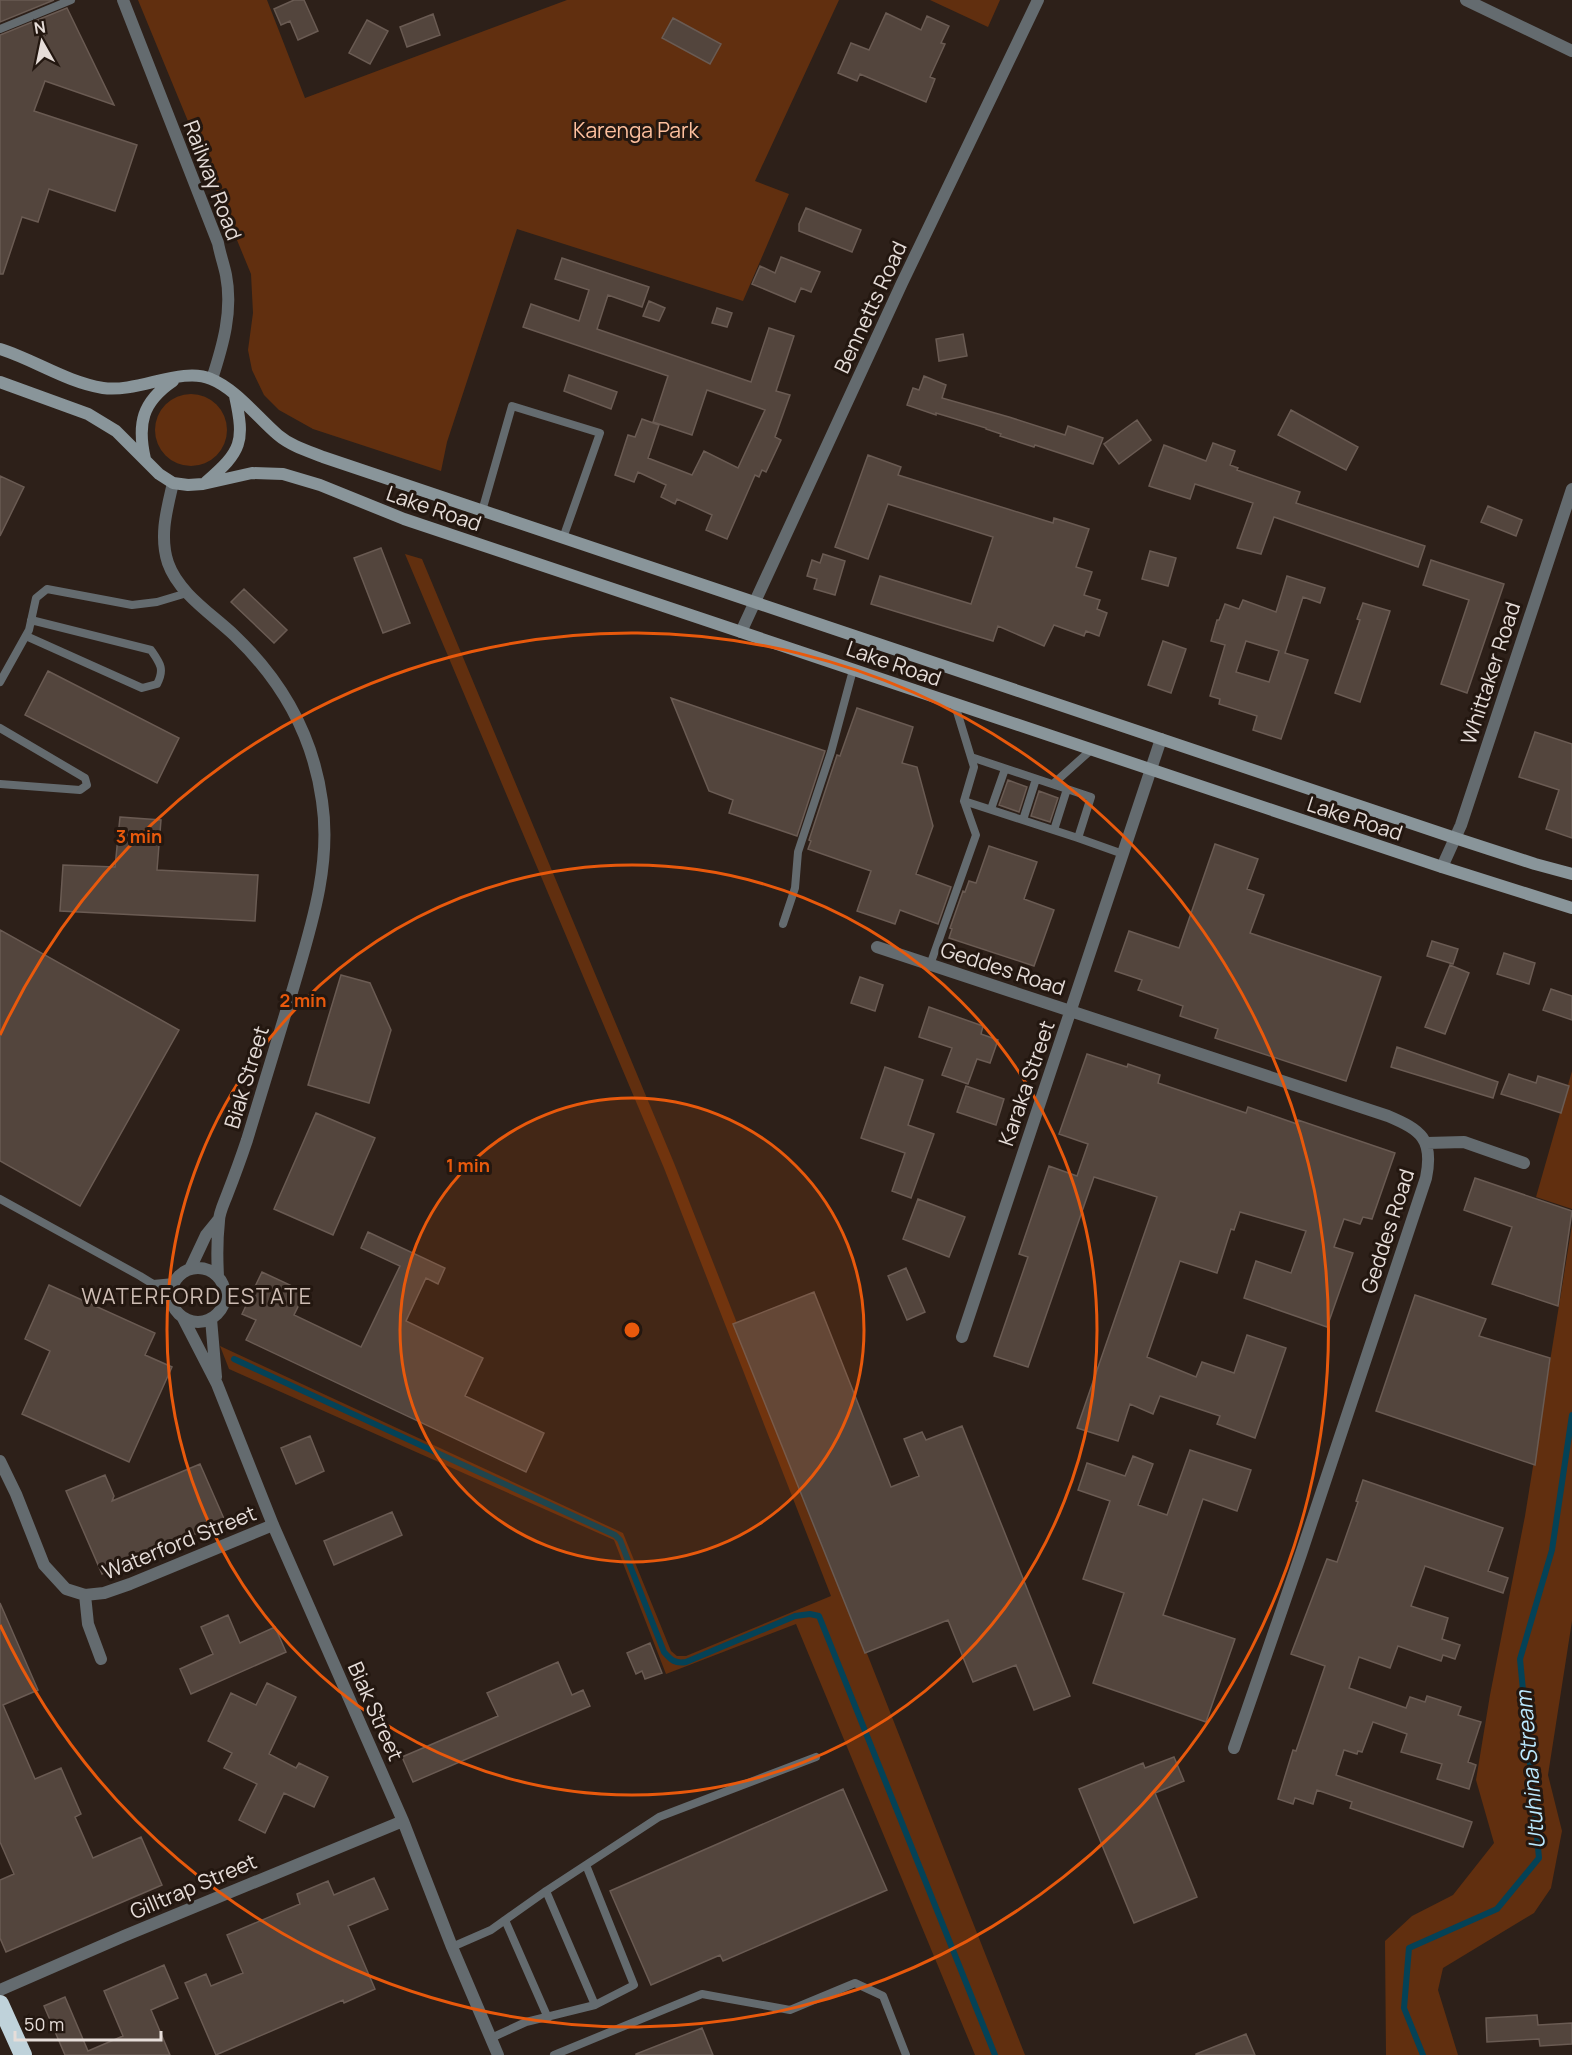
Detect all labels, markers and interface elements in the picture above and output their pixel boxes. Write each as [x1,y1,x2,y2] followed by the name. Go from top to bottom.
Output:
[12,12,72,72] north arrow
[32,15,47,39] text: N
[177,116,249,244] street label: Railway Road
[573,116,700,144] park label: Karenga Park
[827,236,913,378] street label: Bennetts Road
[383,479,485,537] street label: Lake Road
[1454,598,1526,748] street label: Whittaker Road
[843,634,945,692] street label: Lake Road
[1304,789,1406,847] street label: Lake Road
[116,824,162,848] text: 3 min
[937,935,1069,1001] street label: Geddes Road
[280,988,326,1012] text: 2 min
[991,1017,1061,1149] street label: Karaka Street
[217,1022,275,1132] street label: Biak Street
[446,1153,490,1177] text: 1 min
[1354,1165,1420,1297] street label: Geddes Road
[81,1281,313,1311] district label: WATERFORD ESTATE
[622,1320,642,1340] centre of rings
[98,1498,260,1586] street label: Waterford Street
[342,1657,410,1765] street label: Biak Street
[1508,1688,1552,1850] water label: Utuhina Stream
[125,1847,261,1925] street label: Gilltrap Street
[15,2004,160,2042] scale bar
[24,2012,64,2036] text: 50 m

